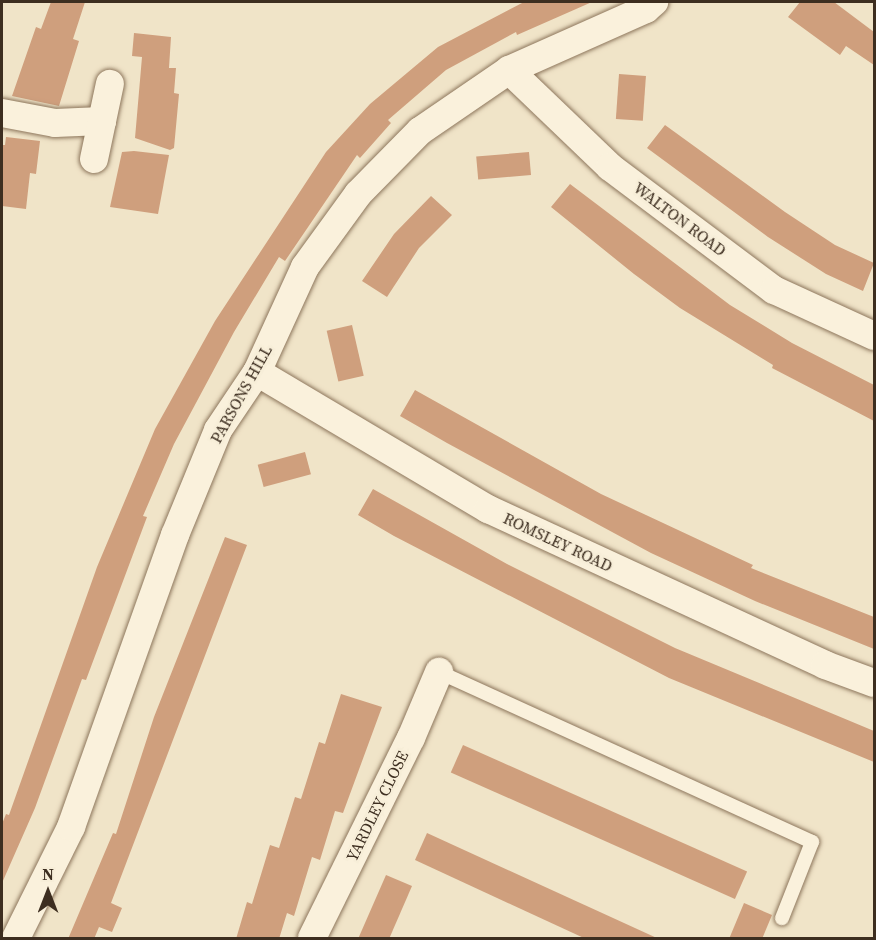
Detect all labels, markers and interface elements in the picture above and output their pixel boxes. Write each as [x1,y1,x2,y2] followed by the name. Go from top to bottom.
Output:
[630,178,730,260] street label: WALTON ROAD
[206,342,276,446] street label: PARSONS HILL
[500,508,616,576] street label: ROMSLEY ROAD
[342,747,412,865] street label: YARDLEY CLOSE
[18,862,78,922] north arrow
[42,863,54,885] text: N

